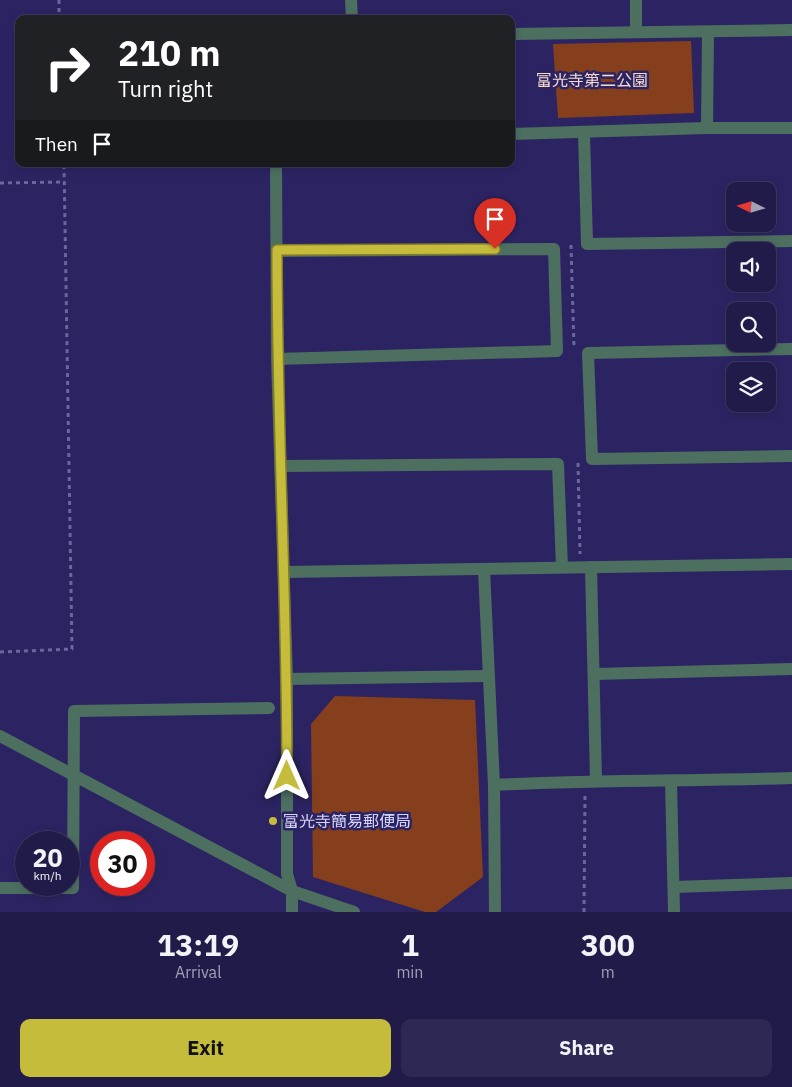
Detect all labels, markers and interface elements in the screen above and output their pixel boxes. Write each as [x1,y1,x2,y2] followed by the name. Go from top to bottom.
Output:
[118,30,221,76] text: 210 m
[35,35,100,100] icon: right
[536,70,648,90] park label: 富光寺第二公園
[118,74,213,103] text: Turn right
[88,130,116,158] icon: arrive
[35,132,78,156] text: Then
[726,182,776,232] north arrow
[726,182,776,412] map controls
[474,198,516,249] pin
[481,205,509,233] icon: arrive
[726,242,776,292] button: sound
[726,302,776,352] button: search
[726,362,776,412] button: layers
[260,749,312,801] position arrow
[283,811,411,831] place label: 富光寺簡易郵便局
[267,815,279,827] marker: 富光寺簡易郵便局
[90,831,155,896] speed limit sign: 30
[32,841,63,874] text: 20
[33,868,62,883] text: km/h
[157,925,239,964] text: 13:19
[401,925,419,964] text: 1
[581,925,635,964] text: 300
[175,962,222,982] text: Arrival
[396,962,423,982] text: min
[601,962,615,982] text: m
[20,1019,391,1077] button: Exit
[401,1019,772,1077] button: Share

